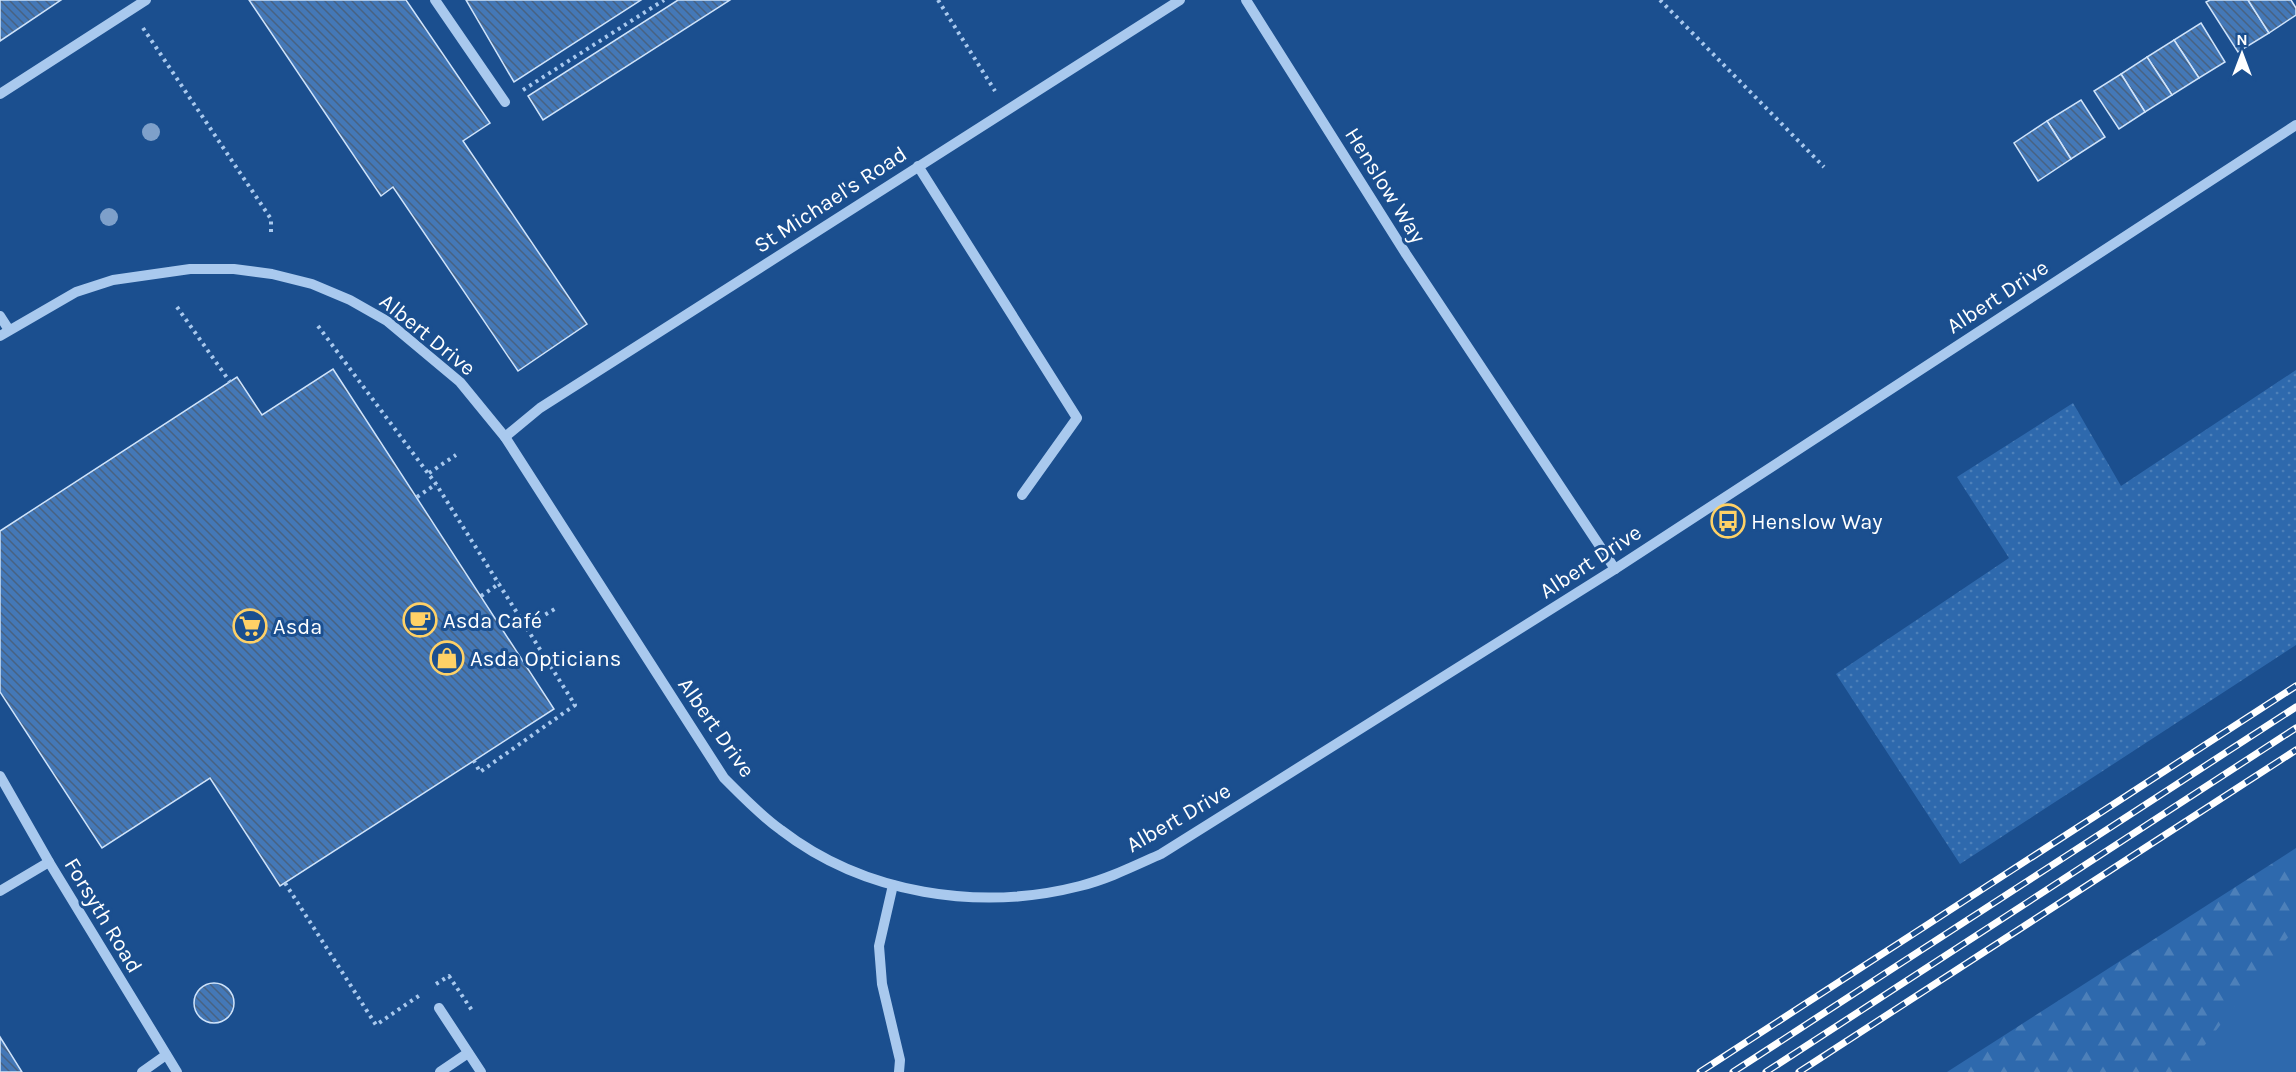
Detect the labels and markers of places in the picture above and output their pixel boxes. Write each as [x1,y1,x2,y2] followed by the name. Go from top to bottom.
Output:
[1710,503,1746,539] bus stop icon: Henslow Way
[1751,509,1883,535] place label: Henslow Way
[402,602,438,638] cafe icon: Asda Café
[232,608,268,644] supermarket icon: Asda
[443,608,542,634] place label: Asda Café
[273,614,322,640] place label: Asda
[429,640,465,676] shop icon: Asda Opticians
[470,646,621,672] place label: Asda Opticians

